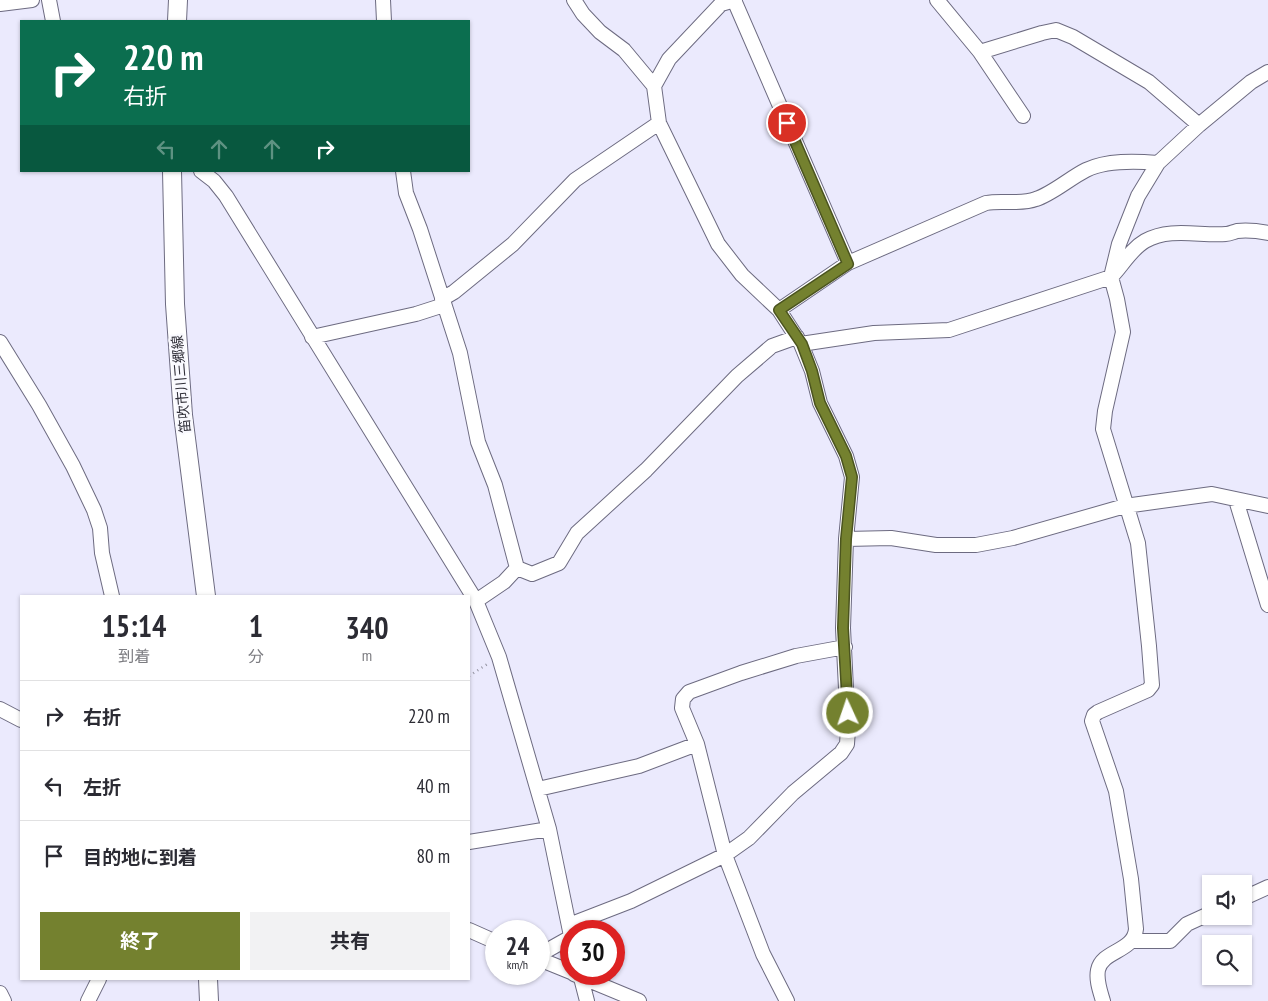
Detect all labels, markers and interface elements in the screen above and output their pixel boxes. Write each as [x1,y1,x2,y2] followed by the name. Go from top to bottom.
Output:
[123,34,204,80] text: 220 m
[40,40,105,105] icon: right
[123,82,167,110] text: 右折
[766,102,808,144] pin
[773,109,801,137] icon: arrive
[152,135,180,163] icon: left
[205,135,233,163] icon: ahead
[258,135,286,163] icon: ahead
[311,135,339,163] icon: right
[168,334,194,434] street label: 笛吹市川三郷線
[102,606,166,645] text: 15:14
[249,606,263,645] text: 1
[345,608,388,647] text: 340
[362,645,372,665] text: m
[118,646,150,666] text: 到着
[248,646,264,666] text: 分
[821,686,873,738] position arrow
[40,702,68,730] icon: right
[408,704,450,728] text: 220 m
[83,705,121,729] text: 右折
[40,772,68,800] icon: left
[417,774,450,798] text: 40 m
[83,775,121,799] text: 左折
[40,842,68,870] icon: arrive
[417,844,450,868] text: 80 m
[83,845,197,869] text: 目的地に到着
[1202,875,1252,985] map controls
[1202,875,1252,925] button: sound
[40,912,240,970] button: 終了
[250,912,450,970] button: 共有
[560,920,625,985] speed limit sign: 30
[506,930,529,962] text: 24
[1202,935,1252,985] button: search
[507,957,528,972] text: km/h

